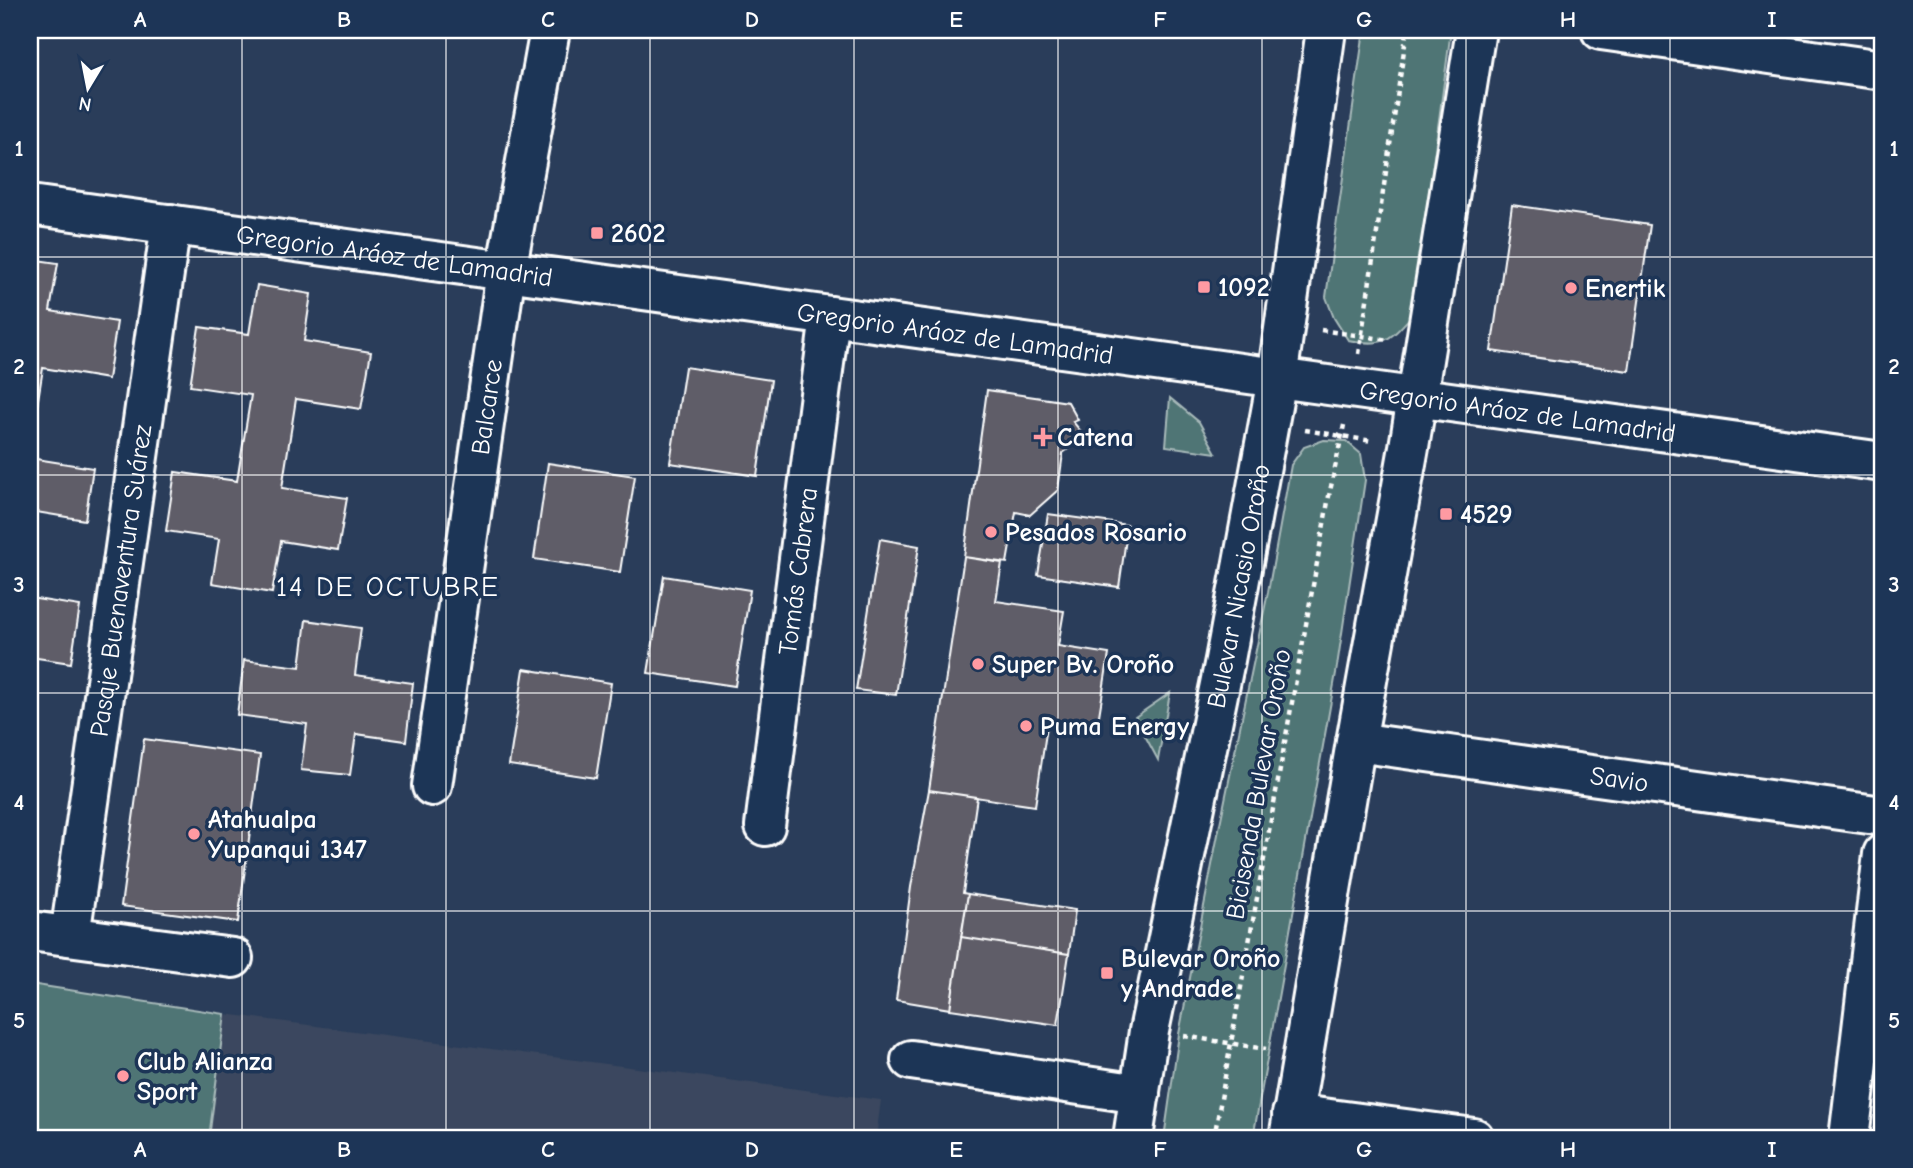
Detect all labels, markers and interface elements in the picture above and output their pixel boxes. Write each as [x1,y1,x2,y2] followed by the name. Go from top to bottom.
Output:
[134,6,147,33] text: A
[337,6,351,33] text: B
[541,6,555,33] text: C
[745,6,759,33] text: D
[949,6,963,33] text: E
[1153,6,1167,33] text: F
[1356,6,1372,33] text: G
[1560,6,1576,33] text: H
[1767,6,1777,33] text: I
[52,52,122,122] north arrow
[77,92,93,116] text: N
[14,135,24,162] text: 1
[1889,135,1899,162] text: 1
[611,219,665,249] place label: 2602
[234,220,554,293] street label: Gregorio Aráoz de Lamadrid
[589,225,605,241] marker: 2602
[1218,273,1270,303] place label: 1092
[1585,274,1666,304] place label: Enertik
[1196,279,1212,295] marker: 1092
[1563,280,1579,296] marker: Enertik
[795,298,1115,371] street label: Gregorio Aráoz de Lamadrid
[13,353,25,380] text: 2
[1888,353,1900,380] text: 2
[466,357,509,457] street label: Balcarce
[1358,376,1678,449] street label: Gregorio Aráoz de Lamadrid
[84,423,158,739] street label: Pasaje Buenaventura Suárez
[1057,423,1134,453] place label: Catena
[1035,429,1051,445] marker: Catena
[1202,462,1277,711] street label: Bulevar Nicasio Oroño
[773,486,824,657] street label: Tomás Cabrera
[1460,500,1513,530] place label: 4529
[1438,506,1454,522] marker: 4529
[1005,518,1187,548] place label: Pesados Rosario
[983,524,999,540] marker: Pesados Rosario
[13,571,25,598] text: 3
[276,571,500,603] district label: 14 DE OCTUBRE
[1888,571,1900,598] text: 3
[1220,647,1298,922] street label: Bicisenda Bulevar Oroño
[992,650,1174,680] place label: Super Bv. Oroño
[970,656,986,672] marker: Super Bv. Oroño
[1040,712,1189,742] place label: Puma Energy
[1018,718,1034,734] marker: Puma Energy
[1588,761,1650,799] street label: Savio
[14,789,25,816] text: 4
[1889,789,1900,816] text: 4
[208,805,367,865] place label: Atahualpa Yupanqui 1347
[186,826,202,842] marker: Atahualpa Yupanqui 1347
[1121,944,1281,1004] place label: Bulevar Oroño y Andrade
[1099,965,1115,981] marker: Bulevar Oroño y Andrade
[13,1007,25,1034] text: 5
[1888,1007,1900,1034] text: 5
[137,1047,273,1107] place label: Club Alianza Sport
[115,1068,131,1084] marker: Club Alianza Sport
[134,1136,147,1163] text: A
[337,1136,351,1163] text: B
[541,1136,555,1163] text: C
[745,1136,759,1163] text: D
[949,1136,963,1163] text: E
[1153,1136,1167,1163] text: F
[1356,1136,1372,1163] text: G
[1560,1136,1576,1163] text: H
[1767,1136,1777,1163] text: I

